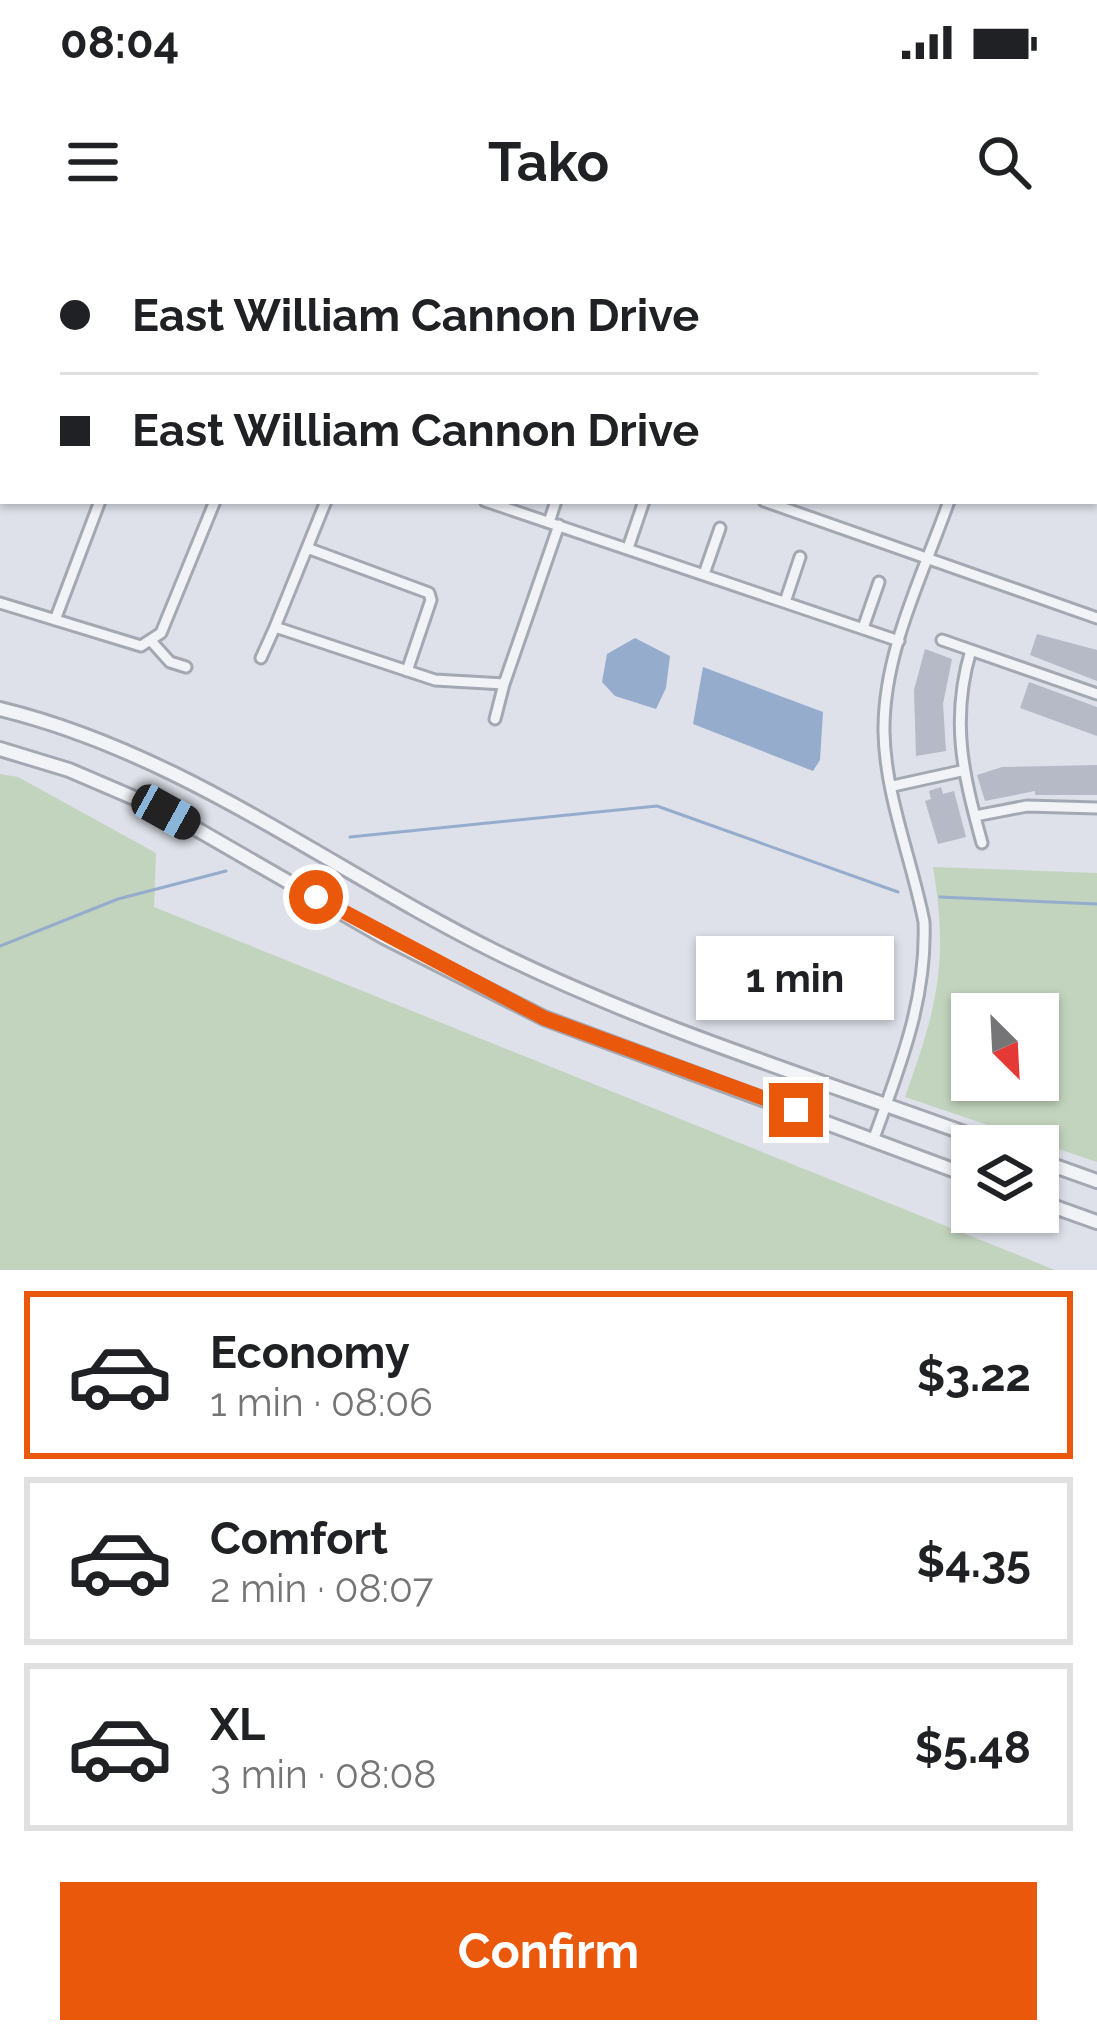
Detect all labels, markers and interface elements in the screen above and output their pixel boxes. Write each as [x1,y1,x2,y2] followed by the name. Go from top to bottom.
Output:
[60,16,179,69] text: 08:04
[60,129,126,195] icon: menu
[971,129,1037,195] icon: search
[488,130,609,194] text: Tako
[132,289,699,342] text: East William Cannon Drive
[132,404,699,457] text: East William Cannon Drive
[126,779,206,845] car
[289,870,343,924] route start
[697,936,895,1020] callout: 1 min
[746,955,844,1001] text: 1 min
[951,993,1059,1101] north arrow
[951,993,1059,1233] map controls
[769,1083,823,1137] route end
[951,1125,1059,1233] button: layers
[66,1321,174,1429] icon: car
[210,1326,410,1379] text: Economy
[917,1349,1031,1402] text: $3.22
[210,1379,433,1425] text: 1 min · 08:06
[66,1507,174,1615] icon: car
[210,1512,388,1565] text: Comfort
[917,1535,1031,1588] text: $4.35
[210,1565,433,1611] text: 2 min · 08:07
[66,1693,174,1801] icon: car
[210,1698,265,1751] text: XL
[915,1721,1031,1774] text: $5.48
[210,1751,436,1797] text: 3 min · 08:08
[60,1882,1037,2020] button: Confirm

